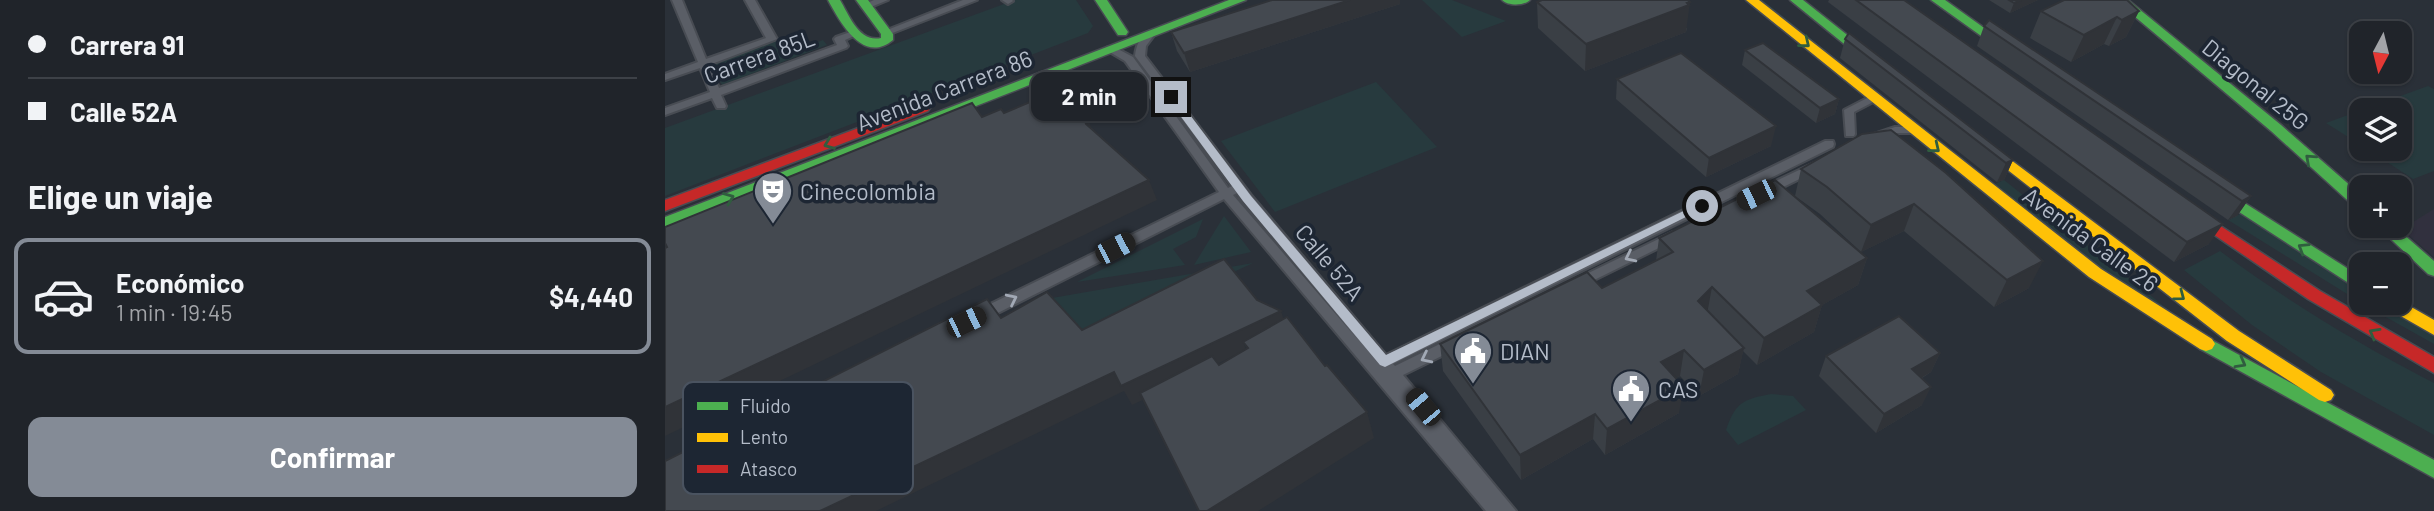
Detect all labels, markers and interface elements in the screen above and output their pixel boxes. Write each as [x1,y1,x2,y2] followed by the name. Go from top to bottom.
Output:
[2349,21,2411,84] north arrow
[2349,21,2412,315] map controls
[700,23,818,89] street label: Carrera 85L
[70,29,184,60] text: Carrera 91
[2197,33,2315,135] street label: Diagonal 25G
[1796,35,1809,47] one-way arrow
[852,44,1036,136] street label: Avenida Carrera 86
[1031,72,1147,122] callout: 2 min
[1155,81,1187,113] route end
[1061,82,1117,110] text: 2 min
[70,96,178,127] text: Calle 52A
[2349,98,2412,161] button: layers
[824,135,836,149] one-way arrow
[1928,140,1940,153] one-way arrow
[2305,154,2318,167] one-way arrow
[752,170,794,225] theatre icon: Cinecolombia
[2349,175,2412,238] button: +
[1733,176,1780,214] car
[28,177,213,215] text: Elige un viaje
[800,177,936,205] place label: Cinecolombia
[2018,181,2164,297] street label: Avenida Calle 26
[1686,190,1718,222] route start
[722,193,734,207] one-way arrow
[1290,218,1370,306] street label: Calle 52A
[1092,229,1139,267] car
[2298,244,2311,257] one-way arrow
[1625,249,1637,263] one-way arrow
[2349,252,2412,315] button: −
[32,265,95,328] icon: car
[116,267,245,298] text: Económico
[549,281,633,312] text: $4,440
[2172,287,2185,300] one-way arrow
[1005,294,1017,308] one-way arrow
[116,298,232,326] text: 1 min · 19:45
[943,303,990,341] car
[2369,328,2382,341] one-way arrow
[1452,330,1494,385] public building icon: DIAN
[1500,337,1550,365] place label: DIAN
[1421,349,1433,363] one-way arrow
[2234,355,2246,368] one-way arrow
[1610,368,1652,423] public building icon: CAS
[1658,375,1699,403] place label: CAS
[683,382,913,494] legend
[1402,384,1445,430] car
[740,394,791,417] text: Fluido
[28,417,637,497] button: Confirmar
[740,425,788,448] text: Lento
[740,457,797,480] text: Atasco

